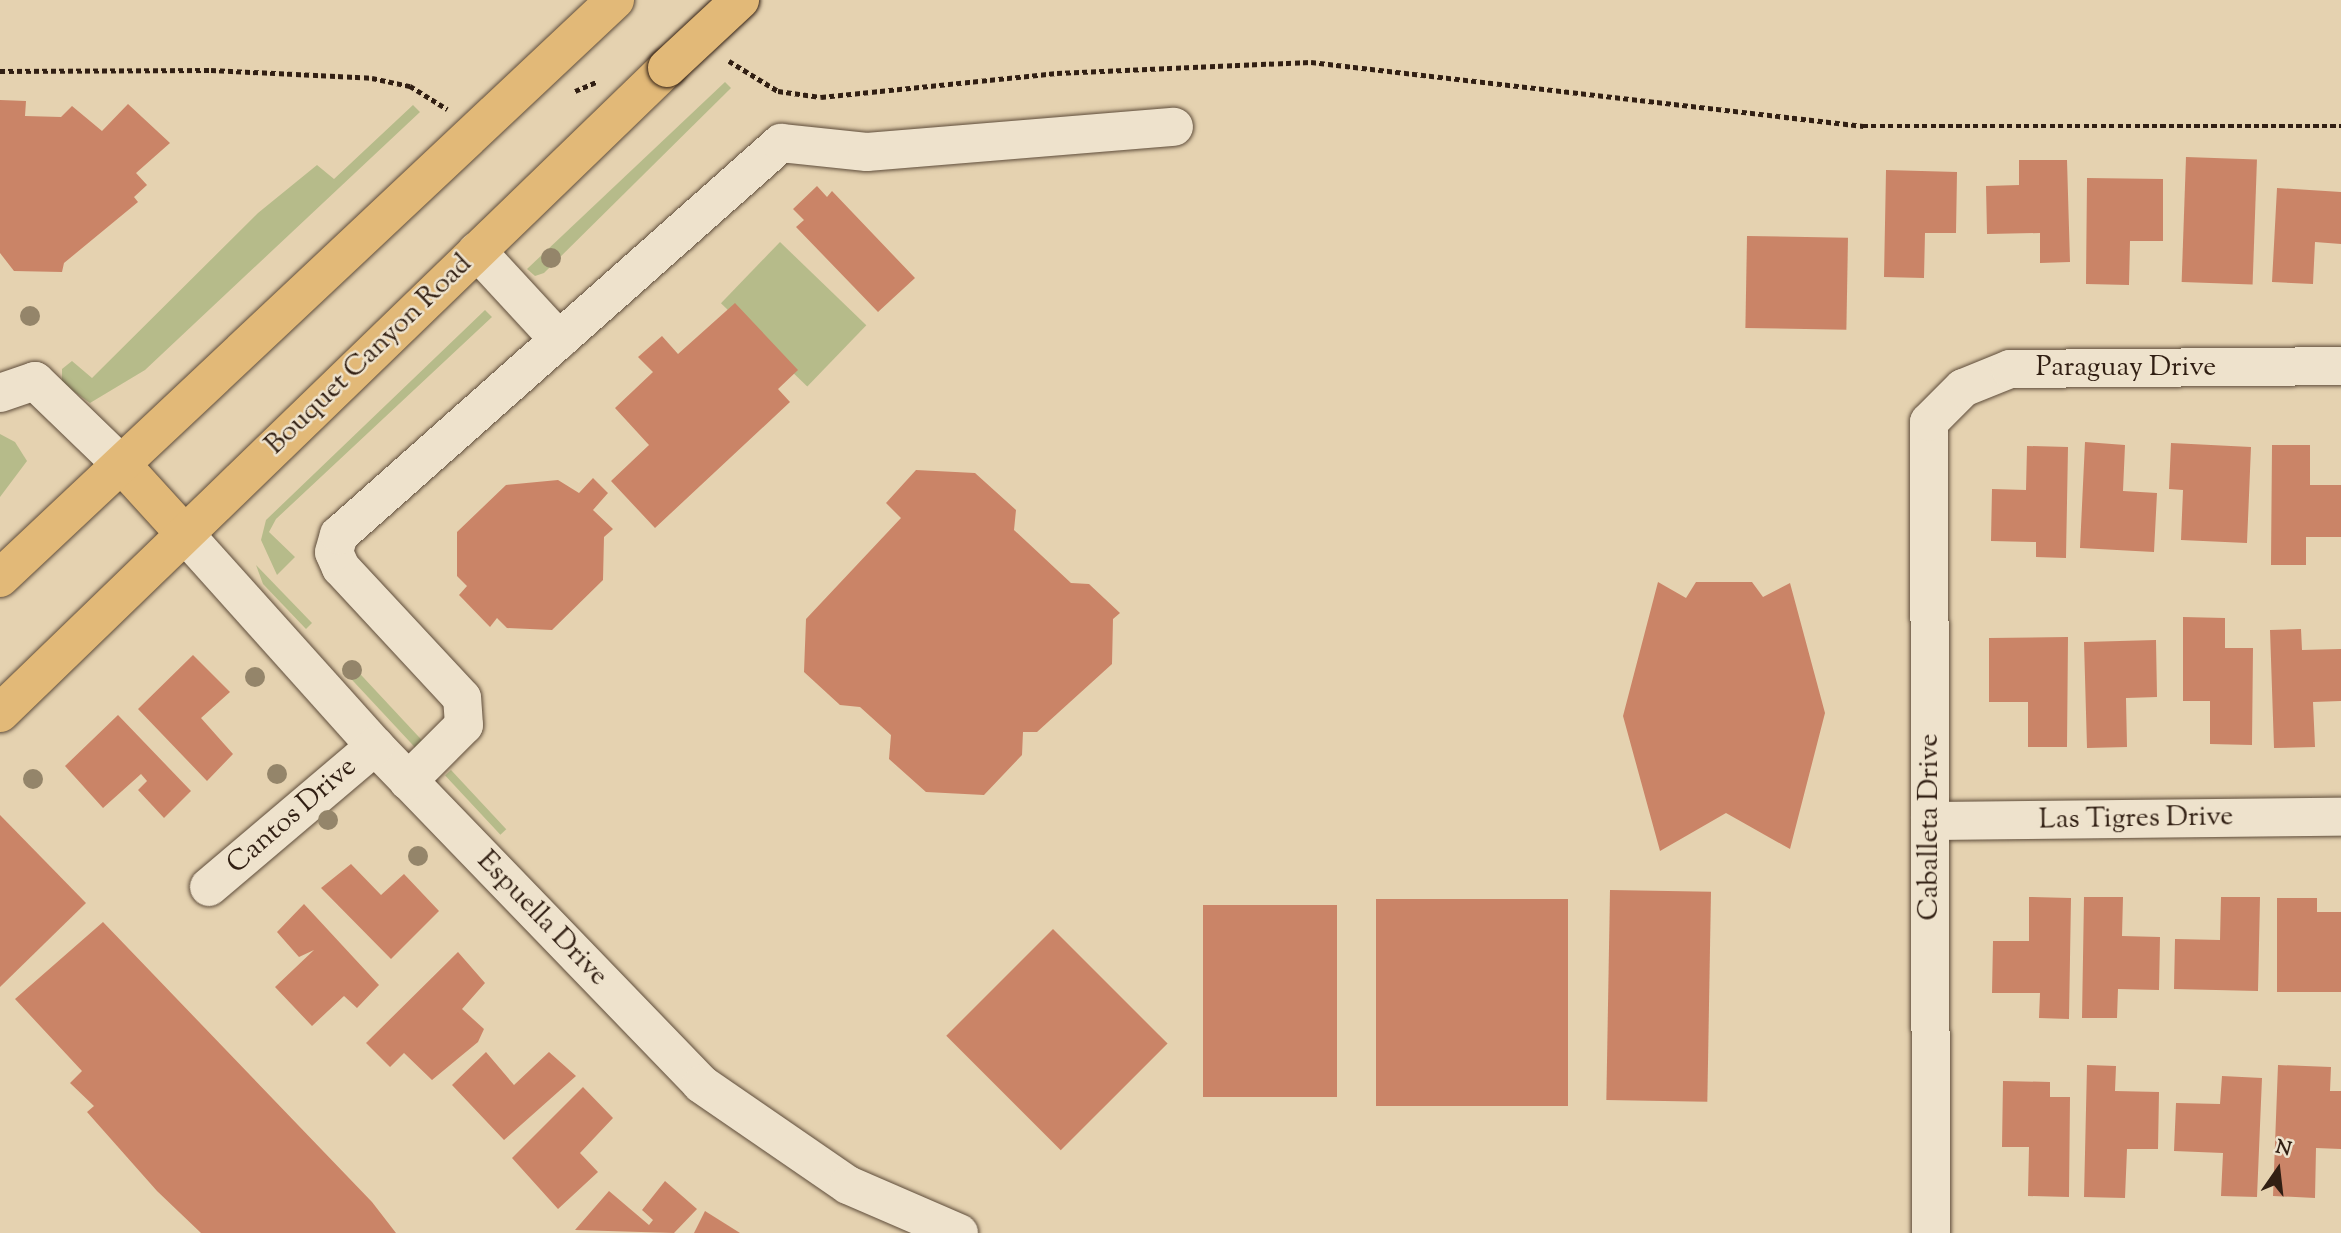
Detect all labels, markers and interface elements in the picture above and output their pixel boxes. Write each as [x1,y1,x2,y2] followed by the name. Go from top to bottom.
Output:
[259,248,479,462] street label: Bouquet Canyon Road
[2036,351,2216,385] street label: Paraguay Drive
[1913,733,1947,921] street label: Caballeta Drive
[220,751,364,881] street label: Cantos Drive
[2039,801,2233,837] street label: Las Tigres Drive
[469,845,615,993] street label: Espuella Drive
[2273,1134,2294,1164] text: N
[2243,1135,2313,1205] north arrow

